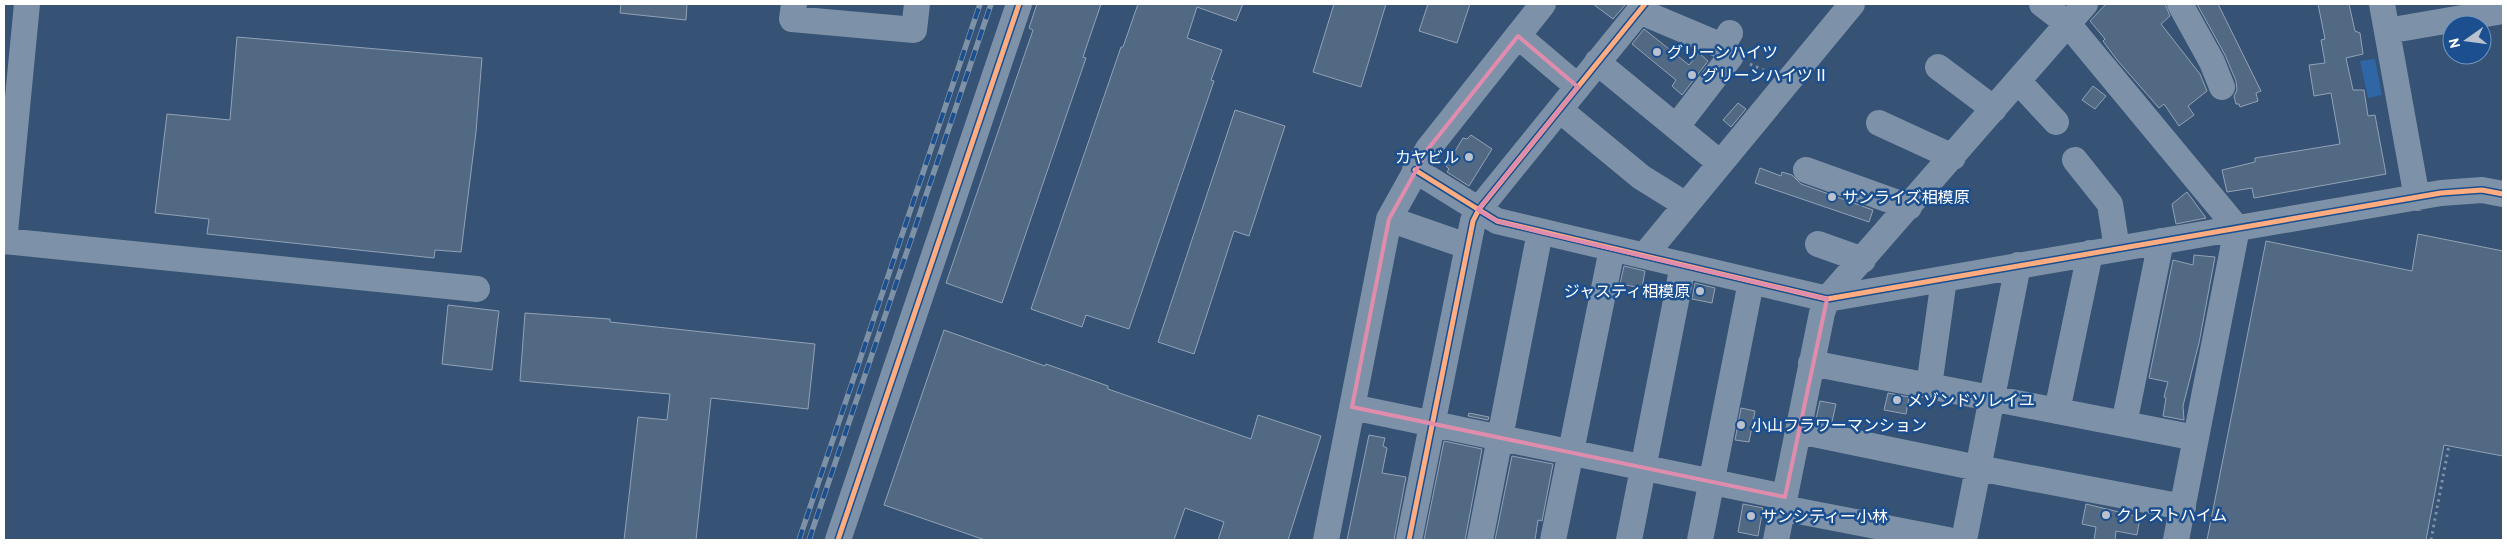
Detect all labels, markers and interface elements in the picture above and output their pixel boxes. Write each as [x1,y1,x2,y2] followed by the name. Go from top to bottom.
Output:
[2442,15,2492,65] north arrow
[2445,37,2464,50] text: N
[1667,42,1778,62] place label: グリーンハイツ
[1651,46,1663,58] marker: グリーンハイツ
[1702,65,1829,85] place label: グリーンハイツⅡ
[1686,69,1698,81] marker: グリーンハイツⅡ
[1395,147,1459,167] place label: カヤビル
[1463,151,1475,163] marker: カヤビル
[1842,187,1970,207] place label: サンライズ相模原
[1826,191,1838,203] marker: サンライズ相模原
[1564,281,1690,301] place label: ジャスティ相模原
[1694,285,1706,297] marker: ジャスティ相模原
[1907,390,2035,410] place label: メゾンドソレイユ
[1891,394,1903,406] marker: メゾンドソレイユ
[1751,415,1927,435] place label: 小山フラワーマンション
[1735,419,1747,431] marker: 小山フラワーマンション
[2116,505,2227,525] place label: クレストハイム
[1761,506,1888,526] place label: サンシティー小林
[2100,509,2112,521] marker: クレストハイム
[1745,510,1757,522] marker: サンシティー小林

